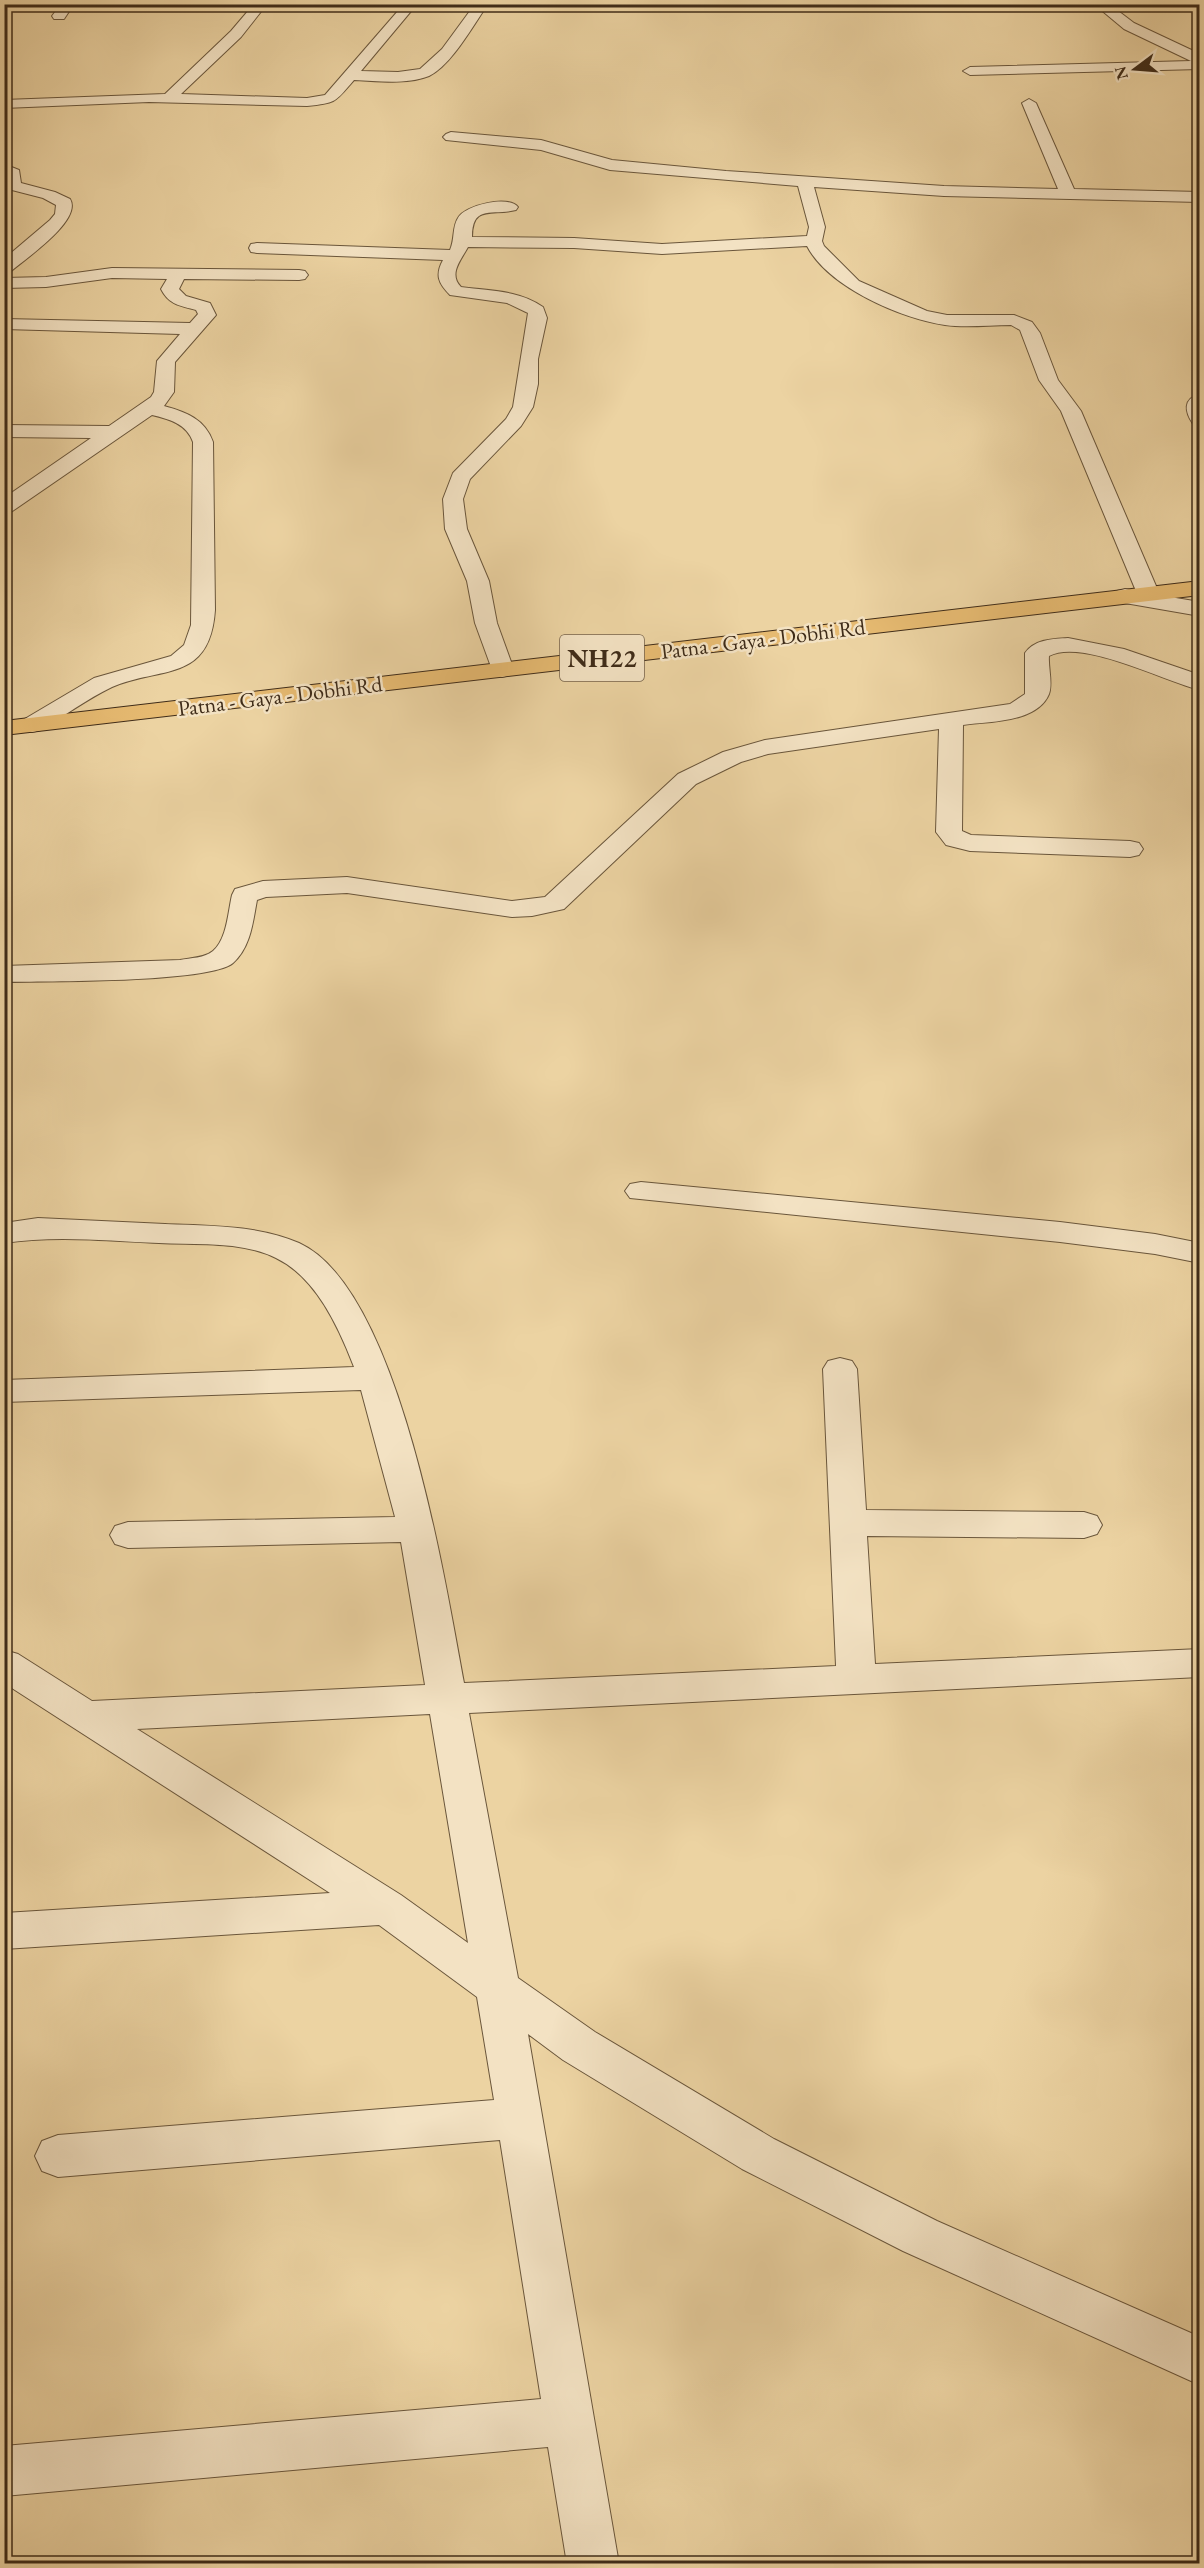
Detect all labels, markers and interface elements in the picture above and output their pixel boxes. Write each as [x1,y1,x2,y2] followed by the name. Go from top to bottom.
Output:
[1105,39,1165,99] north arrow
[1109,64,1133,82] text: N
[659,612,868,666] street label: Patna - Gaya - Dobhi Rd
[560,635,644,681] road number: NH22
[176,669,385,723] street label: Patna - Gaya - Dobhi Rd

